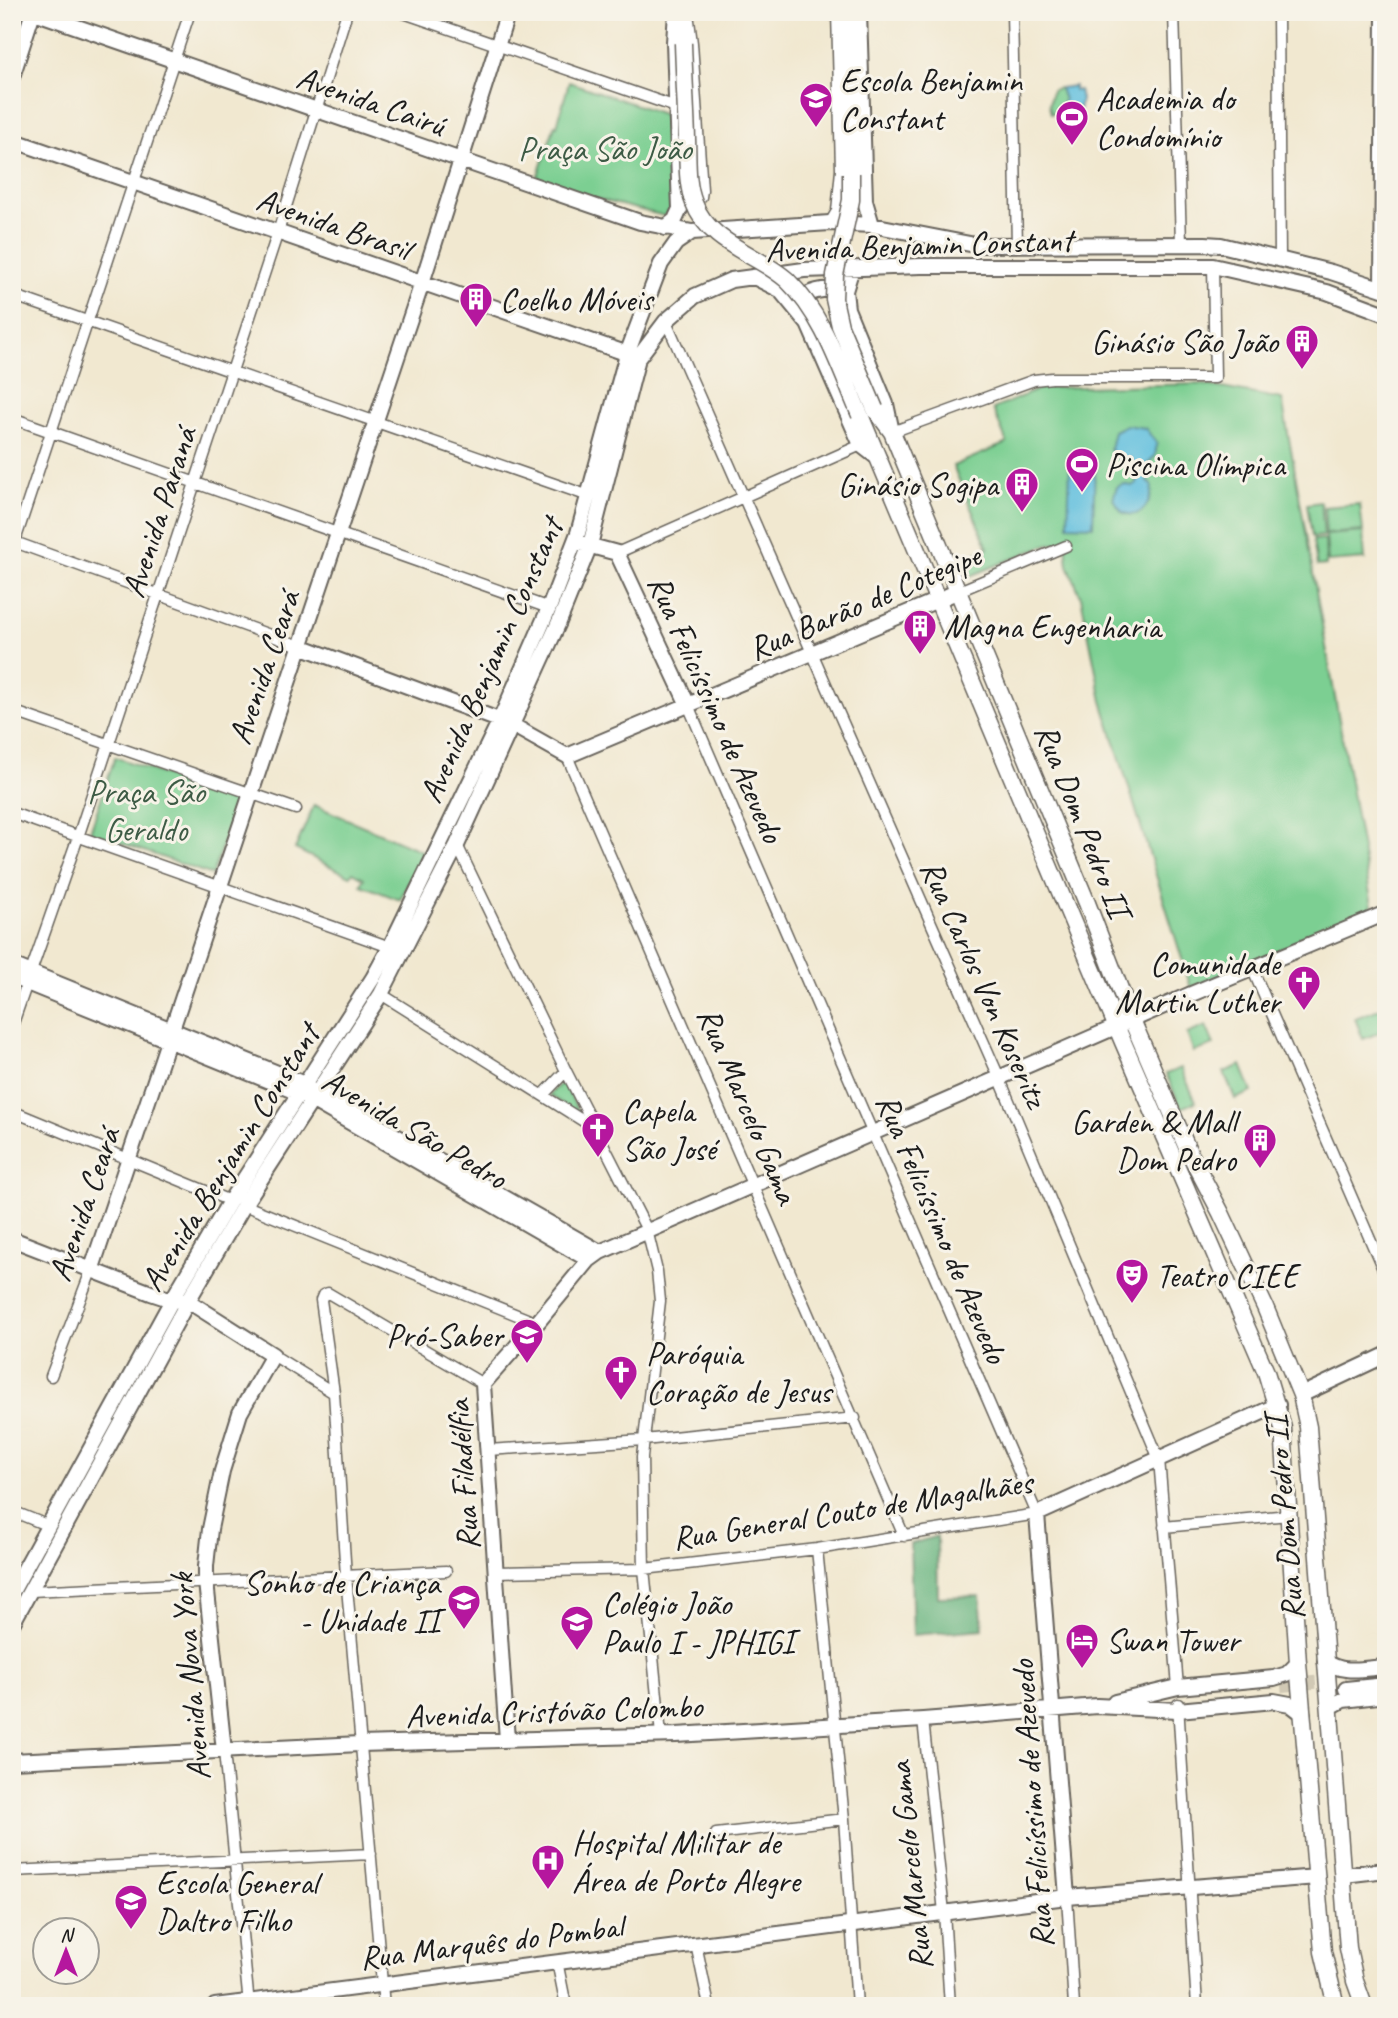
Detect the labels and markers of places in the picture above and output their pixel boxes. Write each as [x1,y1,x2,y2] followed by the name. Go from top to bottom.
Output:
[840,60,1023,140] place label: Escola Benjamin Constant
[1096,78,1237,158] place label: Academia do Condomínio
[797,80,835,129] school or university icon: Escola Benjamin Constant
[1053,98,1091,147] sports icon: Academia do Condomínio
[500,279,655,321] place label: Coelho Móveis
[457,280,495,329] building icon: Coelho Móveis
[1091,321,1280,363] place label: Ginásio São João
[1283,322,1321,371] building icon: Ginásio São João
[1106,444,1286,486] place label: Piscina Olímpica
[1063,445,1101,494] sports icon: Piscina Olímpica
[838,464,1000,506] place label: Ginásio Sogipa
[1003,465,1041,514] building icon: Ginásio Sogipa
[944,606,1163,648] place label: Magna Engenharia
[901,607,939,656] building icon: Magna Engenharia
[1115,943,1283,1023] place label: Comunidade Martin Luther
[1285,963,1323,1012] church icon: Comunidade Martin Luther
[622,1090,721,1170] place label: Capela São José
[1071,1101,1241,1181] place label: Garden & Mall Dom Pedro
[579,1110,617,1159] church icon: Capela São José
[1241,1121,1279,1170] building icon: Garden & Mall Dom Pedro
[1156,1255,1302,1297] place label: Teatro CIEE
[1113,1256,1151,1305] theatre icon: Teatro CIEE
[386,1315,505,1357] place label: Pró-Saber
[508,1316,546,1365] school or university icon: Pró-Saber
[646,1333,834,1413] place label: Paróquia Coração de Jesus
[602,1353,640,1402] church icon: Paróquia Coração de Jesus
[243,1562,447,1642] place label: Sonho de Criança - Unidade II
[445,1582,483,1631] school or university icon: Sonho de Criança - Unidade II
[602,1583,801,1663] place label: Colégio João Paulo I - JPHIGI
[558,1603,596,1652] school or university icon: Colégio João Paulo I - JPHIGI
[1106,1620,1242,1662] place label: Swan Tower
[1063,1621,1101,1670] hotel icon: Swan Tower
[572,1822,802,1902] place label: Hospital Militar de Área de Porto Alegre
[529,1842,567,1891] hospital icon: Hospital Militar de Área de Porto Alegre
[156,1862,323,1942] place label: Escola General Daltro Filho
[112,1882,150,1931] school or university icon: Escola General Daltro Filho

